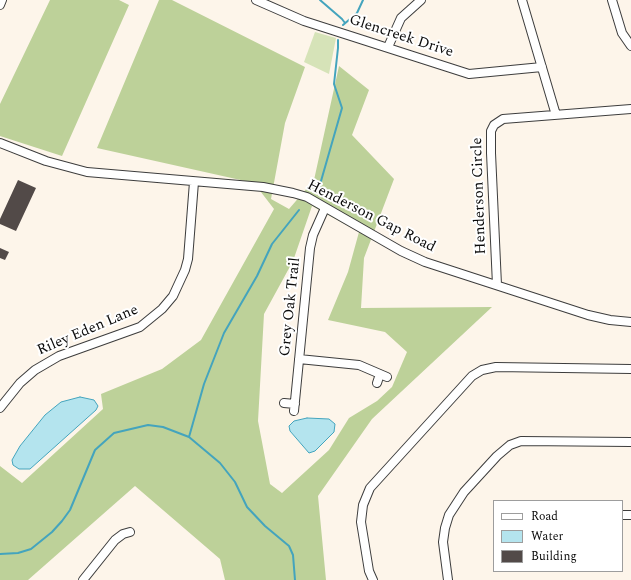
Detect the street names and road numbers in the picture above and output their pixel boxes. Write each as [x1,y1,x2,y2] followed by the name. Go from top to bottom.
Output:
[347,12,455,62] street label: Glencreek Drive
[469,137,491,255] street label: Henderson Circle
[304,177,438,257] street label: Henderson Gap Road
[277,257,305,357] street label: Grey Oak Trail
[35,302,141,360] street label: Riley Eden Lane

